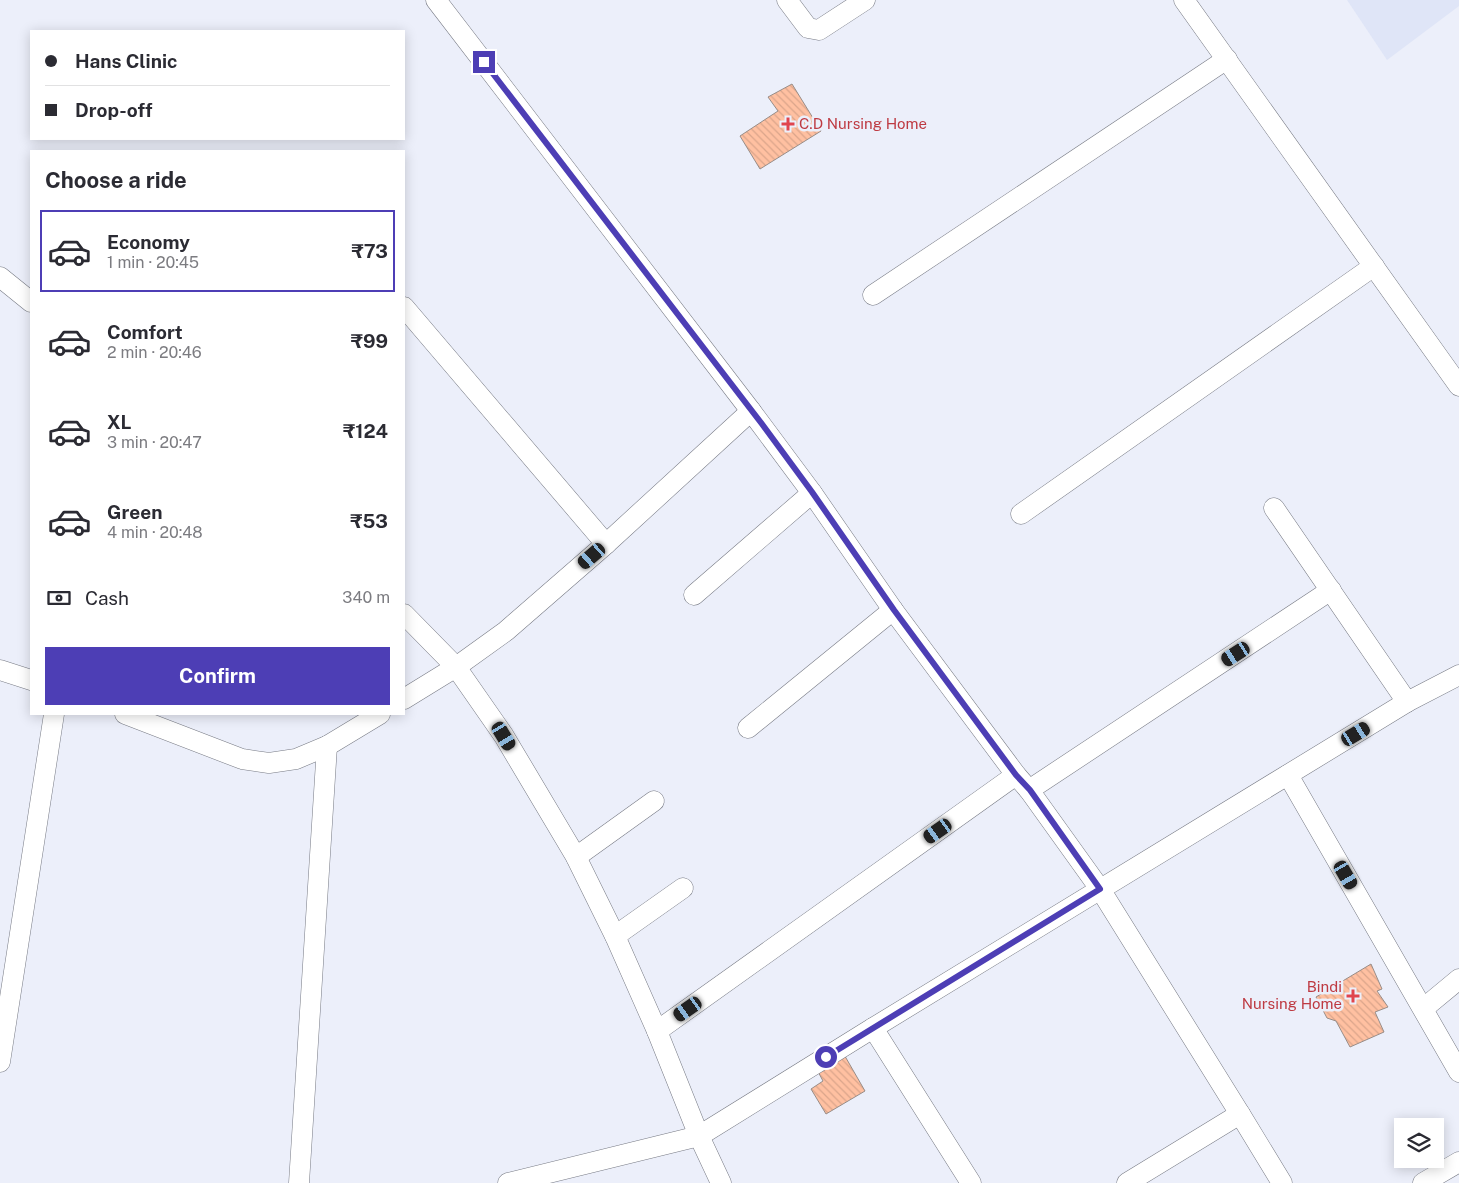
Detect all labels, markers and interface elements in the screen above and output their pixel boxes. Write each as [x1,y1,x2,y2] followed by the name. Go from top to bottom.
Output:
[75,50,177,72] text: Hans Clinic
[473,51,495,73] route end
[75,99,152,121] text: Drop-off
[799,115,927,132] place label: C.D Nursing Home
[781,117,795,131] marker: C.D Nursing Home
[45,167,187,193] text: Choose a ride
[47,229,92,274] icon: car
[107,231,190,253] text: Economy
[351,240,388,262] text: ₹73
[107,253,199,272] text: 1 min · 20:45
[47,319,92,364] icon: car
[107,321,183,343] text: Comfort
[351,330,388,352] text: ₹99
[107,343,202,362] text: 2 min · 20:46
[47,409,92,454] icon: car
[107,411,132,433] text: XL
[343,420,388,442] text: ₹124
[107,433,202,452] text: 3 min · 20:47
[47,499,92,544] icon: car
[107,501,162,523] text: Green
[350,510,388,532] text: ₹53
[107,523,203,542] text: 4 min · 20:48
[575,540,608,572] car
[45,584,73,612] icon: cash
[85,587,129,609] text: Cash
[342,588,390,607] text: 340 m
[1219,640,1252,668] car
[45,647,390,705] button: Confirm
[489,719,518,753] car
[1339,720,1372,748] car
[921,816,954,846] car
[1332,858,1359,892] car
[1242,978,1342,1012] place label: Bindi Nursing Home
[1346,989,1360,1003] marker: Bindi Nursing Home
[671,994,704,1024] car
[815,1046,837,1068] route start
[1394,1118,1444,1168] map controls
[1394,1118,1444,1168] button: layers

